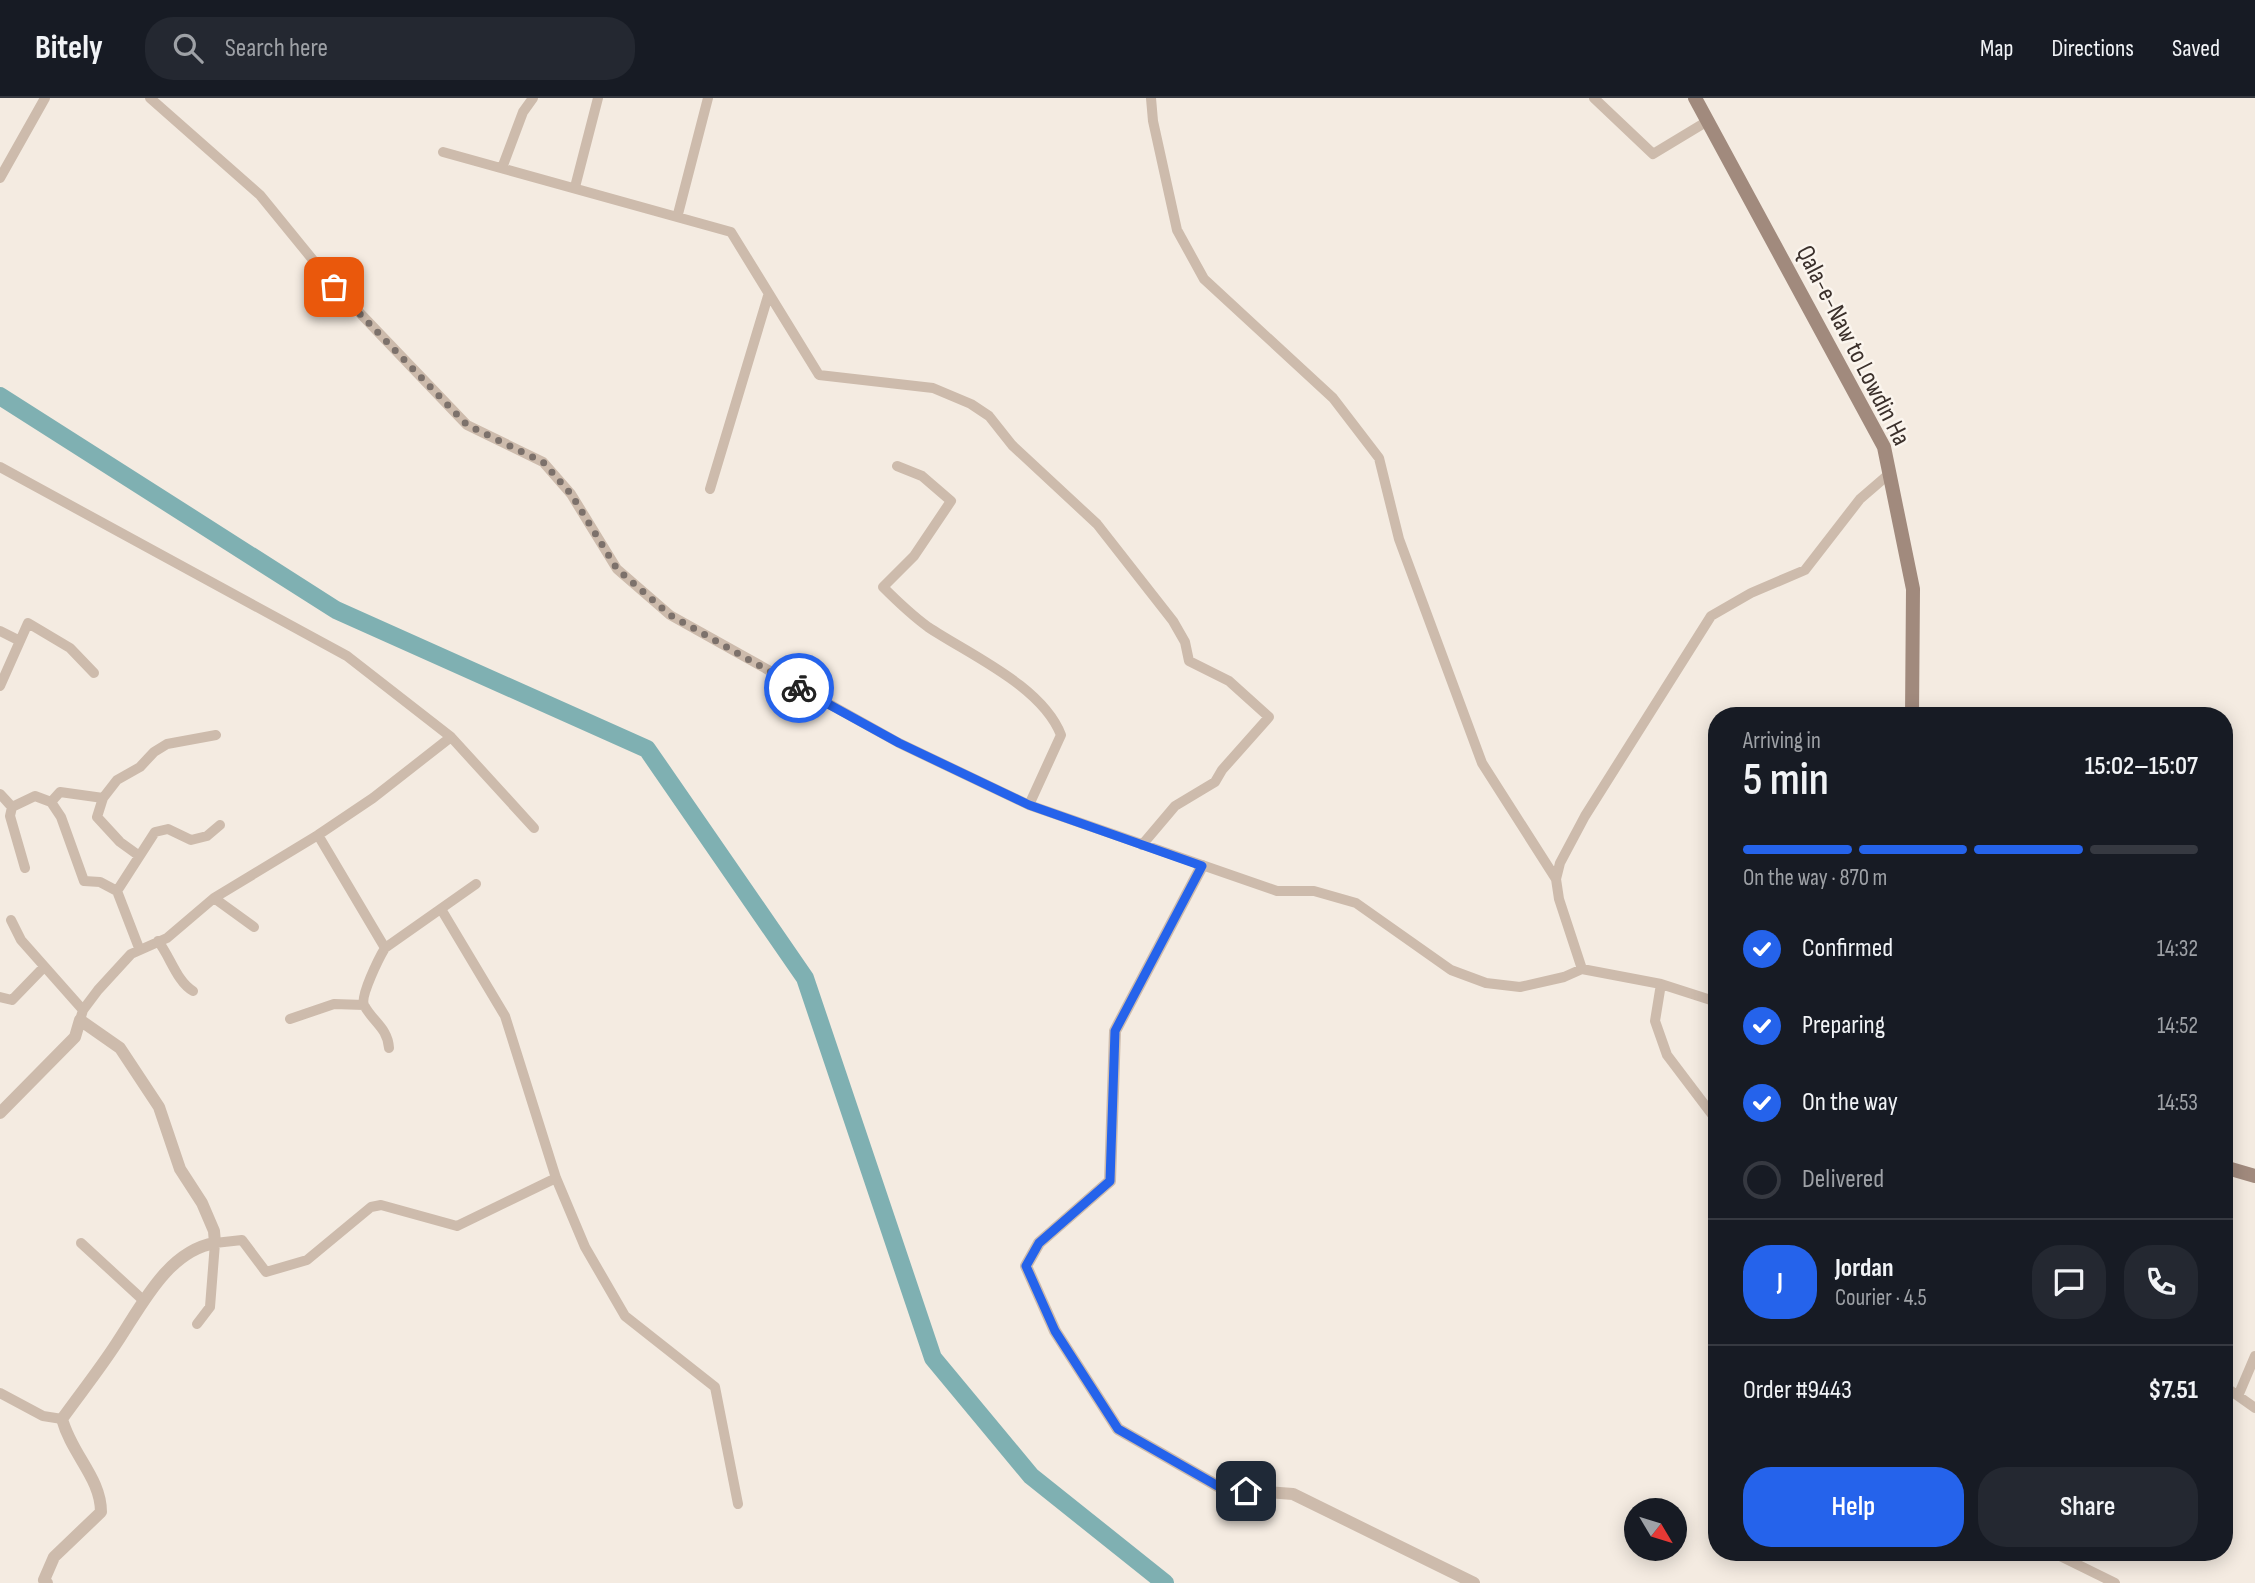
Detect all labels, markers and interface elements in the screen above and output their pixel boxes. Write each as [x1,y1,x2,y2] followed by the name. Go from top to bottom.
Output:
[145,17,635,80] search box
[35,28,103,68] text: Bitely
[169,29,207,67] icon: search
[225,33,328,64] text: Search here
[1980,34,2013,63] text: Map
[2051,34,2134,63] text: Directions
[2172,34,2220,63] text: Saved
[1789,241,1916,451] street label: Qala-e-Naw to Lowdin Ha
[304,257,364,317] pin
[315,268,353,306] icon: bag
[764,653,834,723] courier
[780,669,818,707] icon: bike
[1743,727,1821,755] text: Arriving in
[2085,751,2198,782] text: 15:02–15:07
[1743,753,1829,808] text: 5 min
[1743,864,1887,892] text: On the way · 870 m
[1743,930,1781,968] icon: check
[1802,933,1893,964] text: Confirmed
[2157,935,2198,963] text: 14:32
[1743,1007,1781,1045] icon: check
[1802,1010,1885,1041] text: Preparing
[2157,1012,2198,1040] text: 14:52
[1743,1084,1781,1122] icon: check
[1802,1087,1898,1118] text: On the way
[2157,1089,2198,1117] text: 14:53
[1802,1164,1884,1195] text: Delivered
[2032,1245,2106,1319] button: chat
[2124,1245,2198,1319] button: phone
[1835,1253,1893,1284] text: Jordan
[1777,1267,1783,1298] text: J
[1835,1284,1927,1312] text: Courier · 4.5
[1743,1375,1852,1406] text: Order #9443
[2148,1375,2198,1406] text: $7.51
[1216,1461,1276,1521] pin
[1743,1467,1964,1547] button: Help
[1978,1467,2198,1547] button: Share
[1227,1472,1265,1510] icon: home
[1624,1498,1687,1561] north arrow
[1624,1498,1687,1561] map controls

